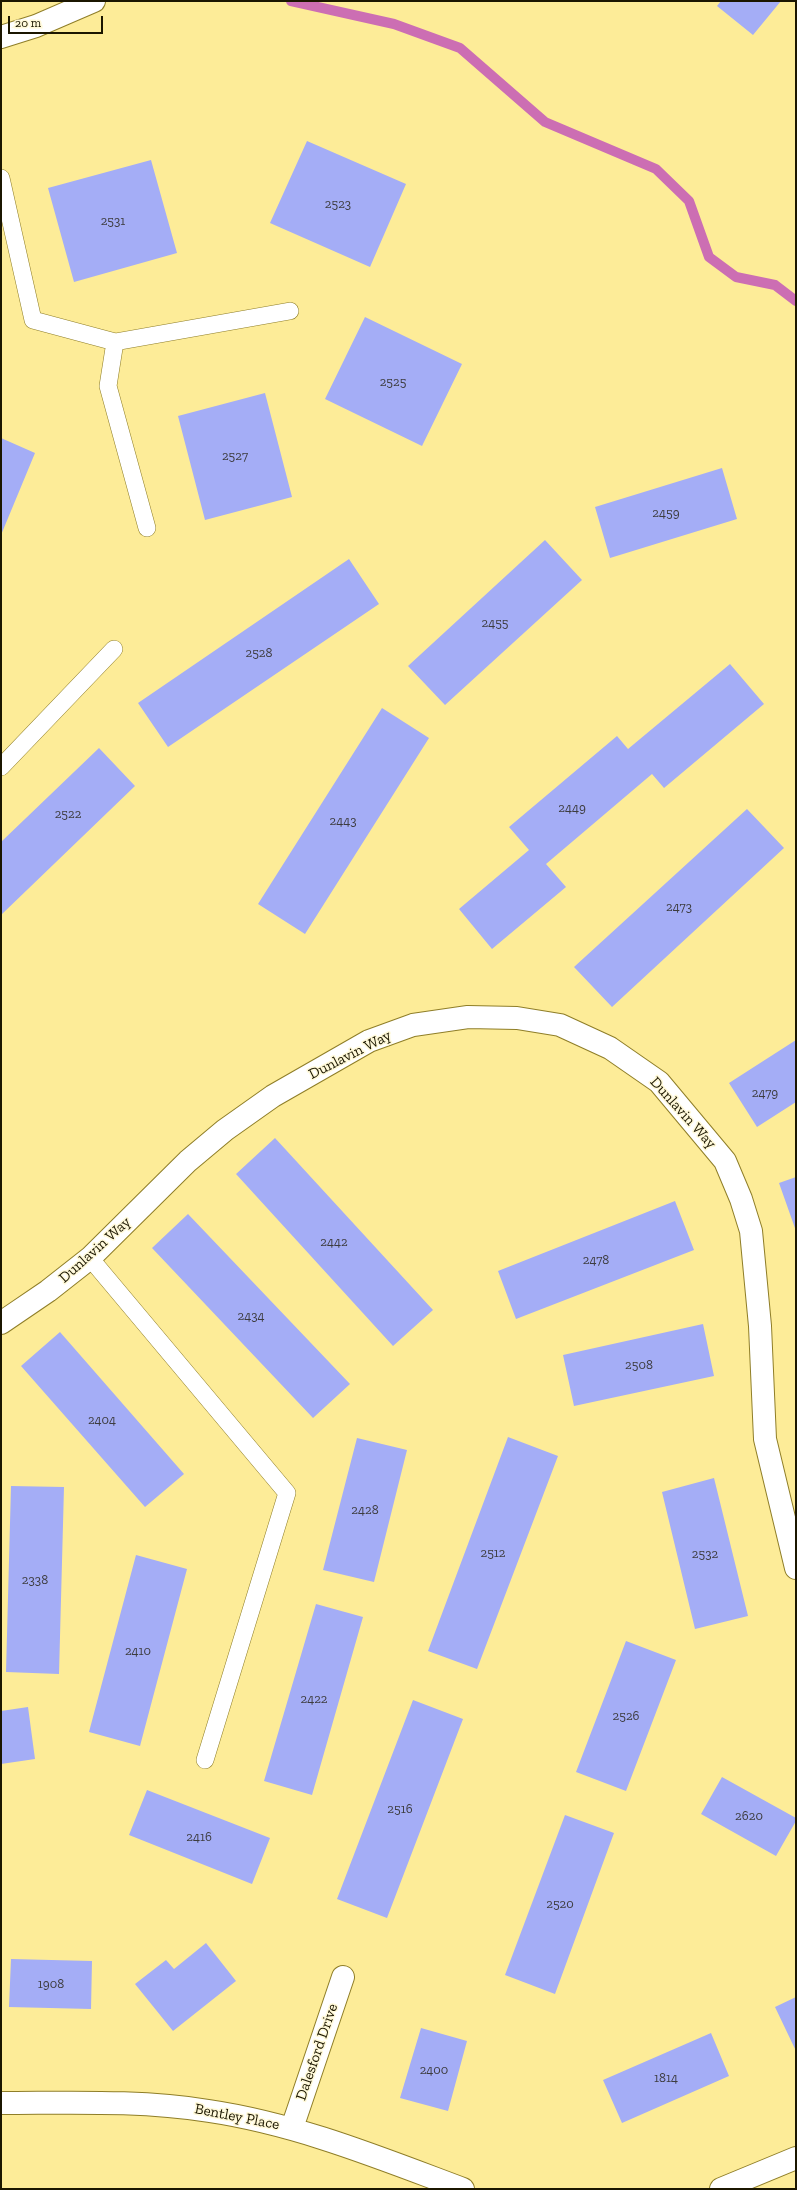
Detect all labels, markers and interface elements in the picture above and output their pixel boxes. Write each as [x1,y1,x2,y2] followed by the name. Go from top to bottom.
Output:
[10,8,105,34] scale bar
[15,16,41,30] text: 20 m
[325,196,351,212] house number: 2523
[101,213,125,229] house number: 2531
[380,374,406,390] house number: 2525
[222,448,248,464] house number: 2527
[652,505,680,521] house number: 2459
[481,615,509,631] house number: 2455
[245,645,273,661] house number: 2528
[558,800,586,816] house number: 2449
[55,806,81,822] house number: 2522
[329,813,357,829] house number: 2443
[666,899,692,915] house number: 2473
[306,1026,394,1084] street label: Dunlavin Way
[646,1073,720,1153] street label: Dunlavin Way
[752,1085,778,1101] house number: 2479
[55,1213,135,1287] street label: Dunlavin Way
[320,1234,348,1250] house number: 2442
[583,1252,609,1268] house number: 2478
[237,1308,265,1324] house number: 2434
[625,1357,653,1373] house number: 2508
[88,1412,116,1428] house number: 2404
[351,1502,379,1518] house number: 2428
[480,1545,506,1561] house number: 2512
[692,1546,718,1562] house number: 2532
[22,1572,48,1588] house number: 2338
[125,1643,151,1659] house number: 2410
[300,1691,328,1707] house number: 2422
[613,1708,639,1724] house number: 2526
[387,1801,413,1817] house number: 2516
[735,1808,763,1824] house number: 2620
[186,1829,212,1845] house number: 2416
[546,1896,574,1912] house number: 2520
[38,1976,64,1992] house number: 1908
[292,2001,342,2103] street label: Dalesford Drive
[420,2062,448,2078] house number: 2400
[654,2070,678,2086] house number: 1814
[193,2100,281,2134] street label: Bentley Place

